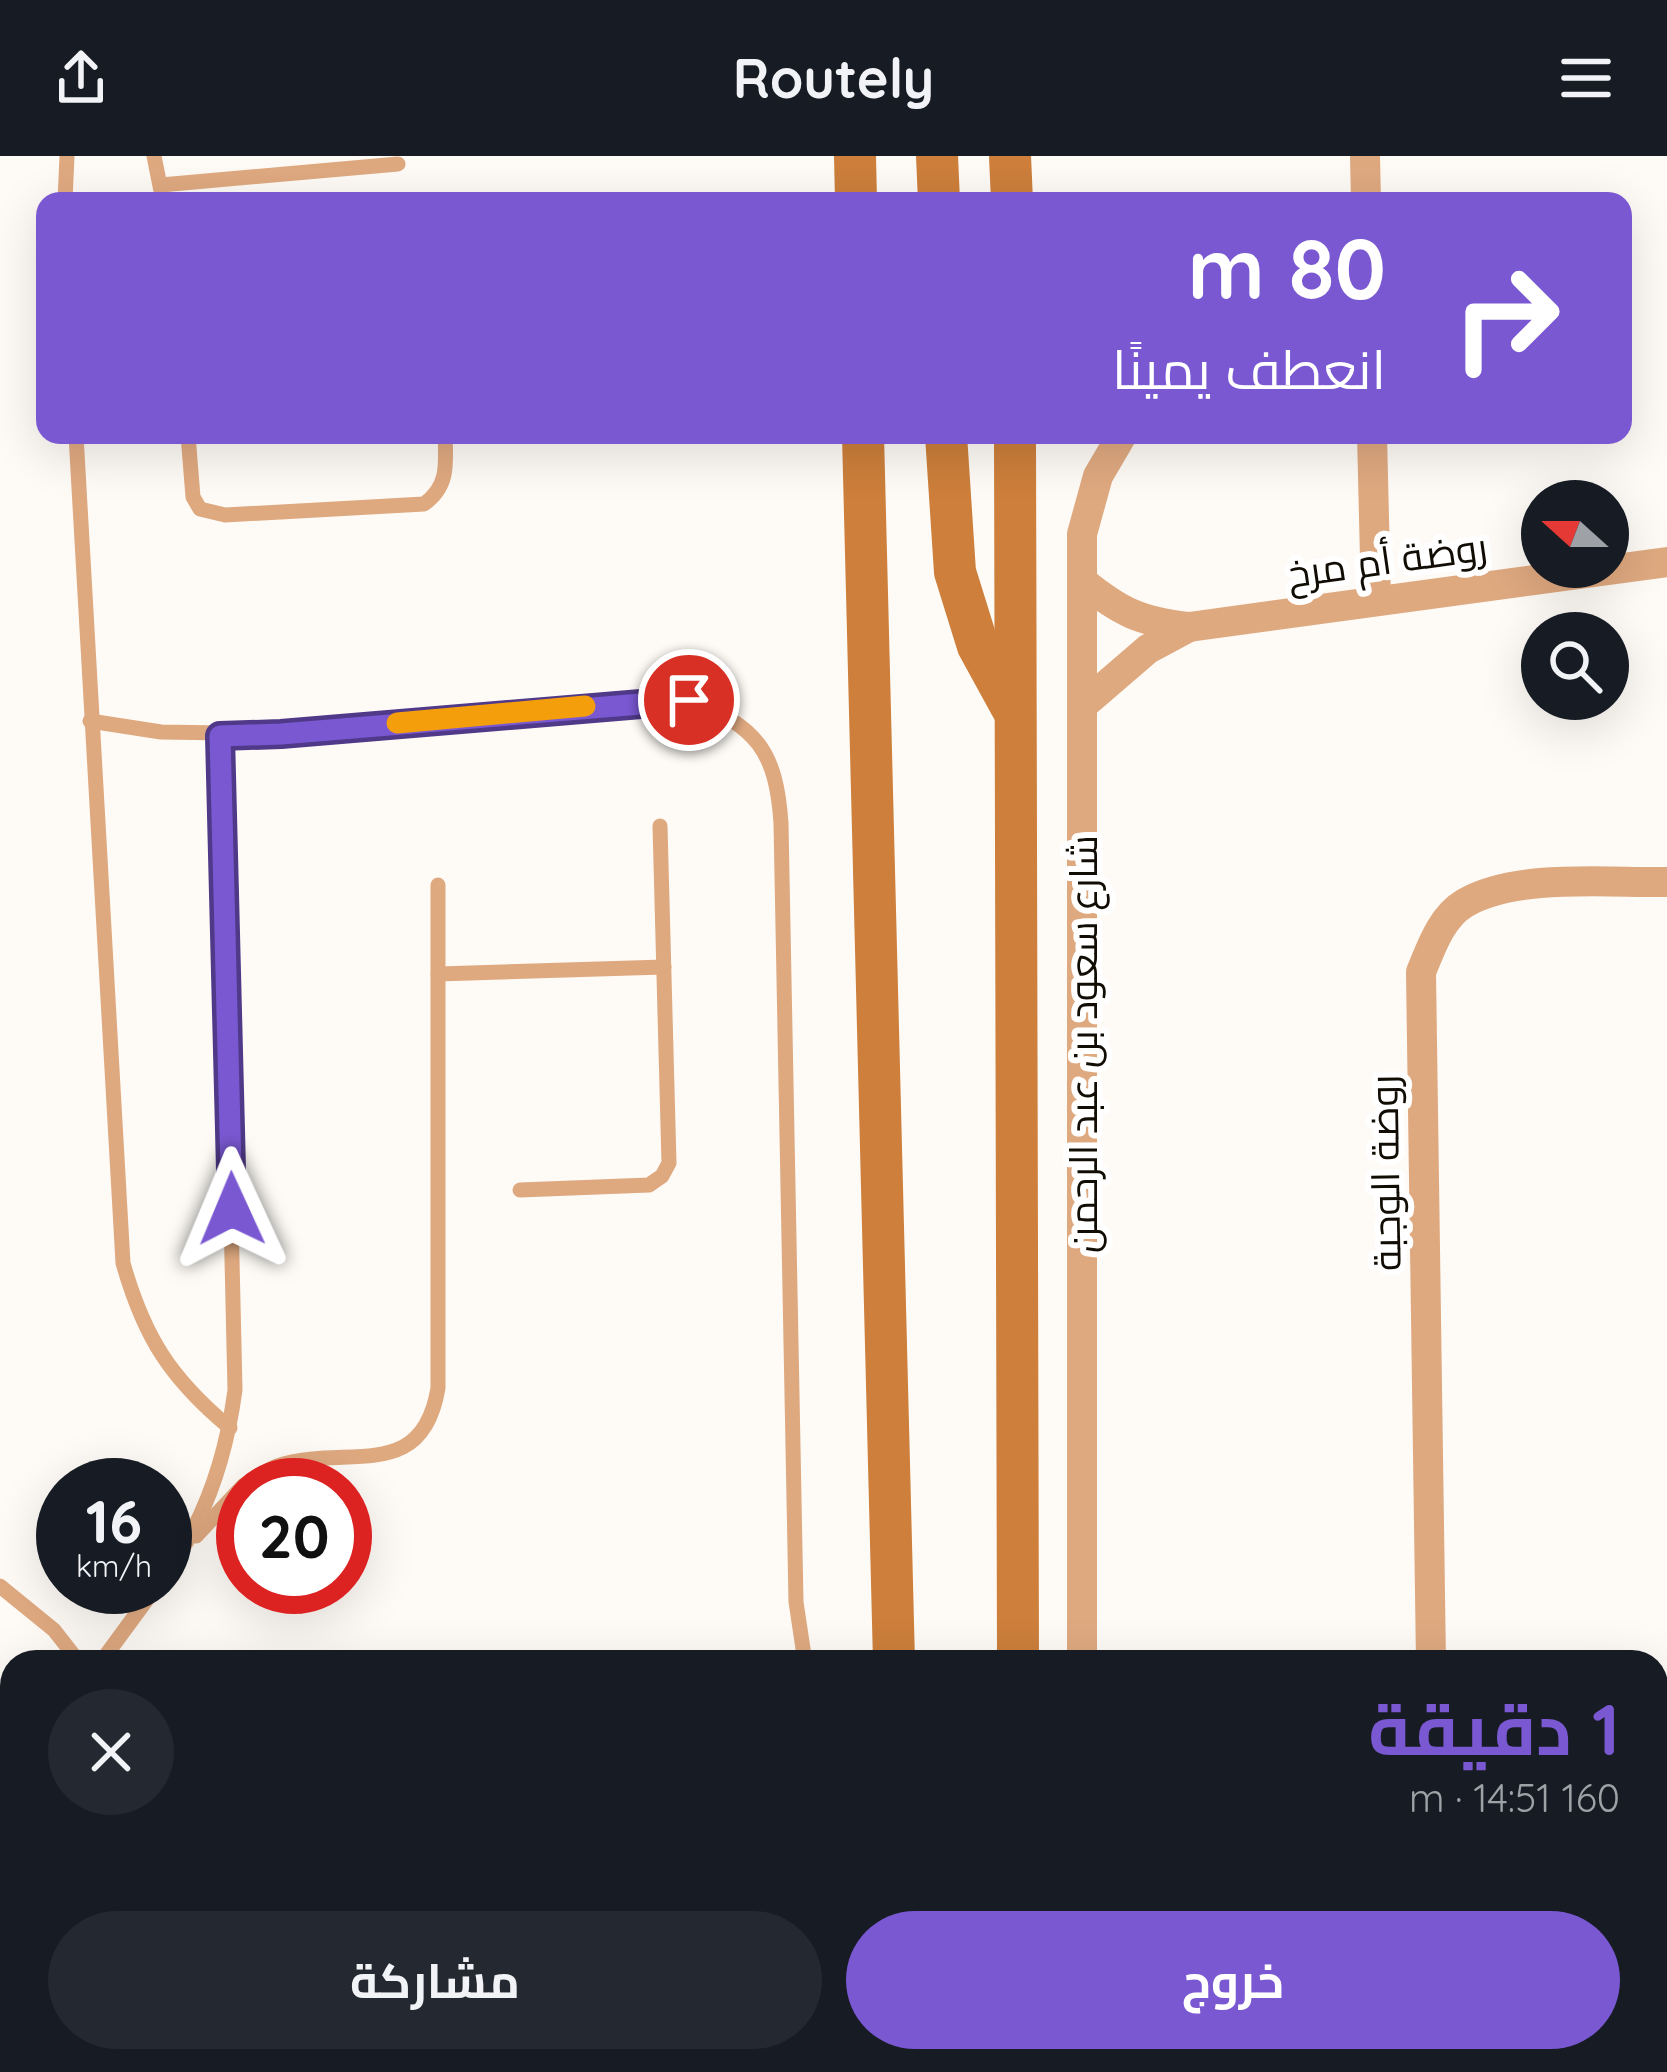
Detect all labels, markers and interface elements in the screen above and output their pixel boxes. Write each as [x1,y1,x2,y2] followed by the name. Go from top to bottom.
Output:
[733,44,934,112] text: Routely
[48,45,114,111] icon: share
[1553,45,1619,111] icon: menu
[1187,215,1386,320] text: 80 m
[1428,240,1584,396] icon: right
[1112,335,1386,403] text: انعطف يمينًا
[1521,480,1629,588] north arrow
[1521,480,1629,720] map controls
[1284,521,1491,601] street label: روضة أم مرخ
[1521,612,1629,720] button: search
[638,649,740,751] pin
[656,667,722,733] icon: arrive
[1058,835,1110,1253] street label: شارع سعود بن عبد الرحمن
[1358,1075,1411,1271] street label: روضة الوجبة
[169,1146,295,1272] position arrow
[216,1458,372,1614] speed limit sign: 20
[86,1483,142,1558] text: 16
[76,1547,152,1585] text: km/h
[1368,1683,1620,1773] text: 1 دقيقة
[48,1689,174,1815] button: close
[1409,1773,1620,1822] text: 160 m · 14:51
[48,1911,822,2049] button: مشاركة
[846,1911,1620,2049] button: خروج

